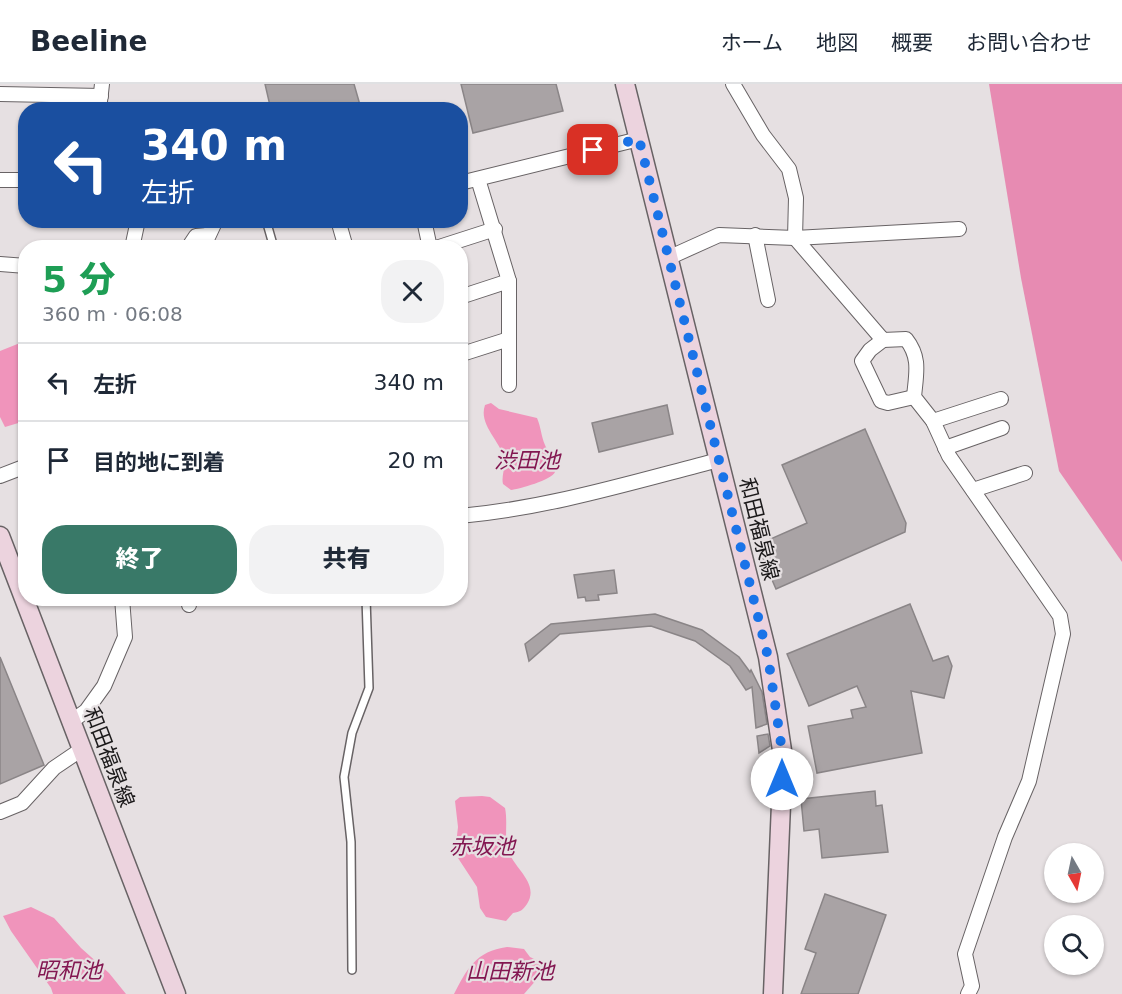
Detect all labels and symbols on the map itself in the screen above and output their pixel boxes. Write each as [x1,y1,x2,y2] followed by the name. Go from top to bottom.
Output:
[567,124,618,175] pin
[494,448,562,473] water label: 渋田池
[735,475,783,583] street label: 和田福泉線
[79,704,139,810] street label: 和田福泉線
[750,747,814,811] position arrow
[449,834,517,859] water label: 赤坂池
[1044,843,1104,903] north arrow
[36,958,104,983] water label: 昭和池
[466,959,556,984] water label: 山田新池

